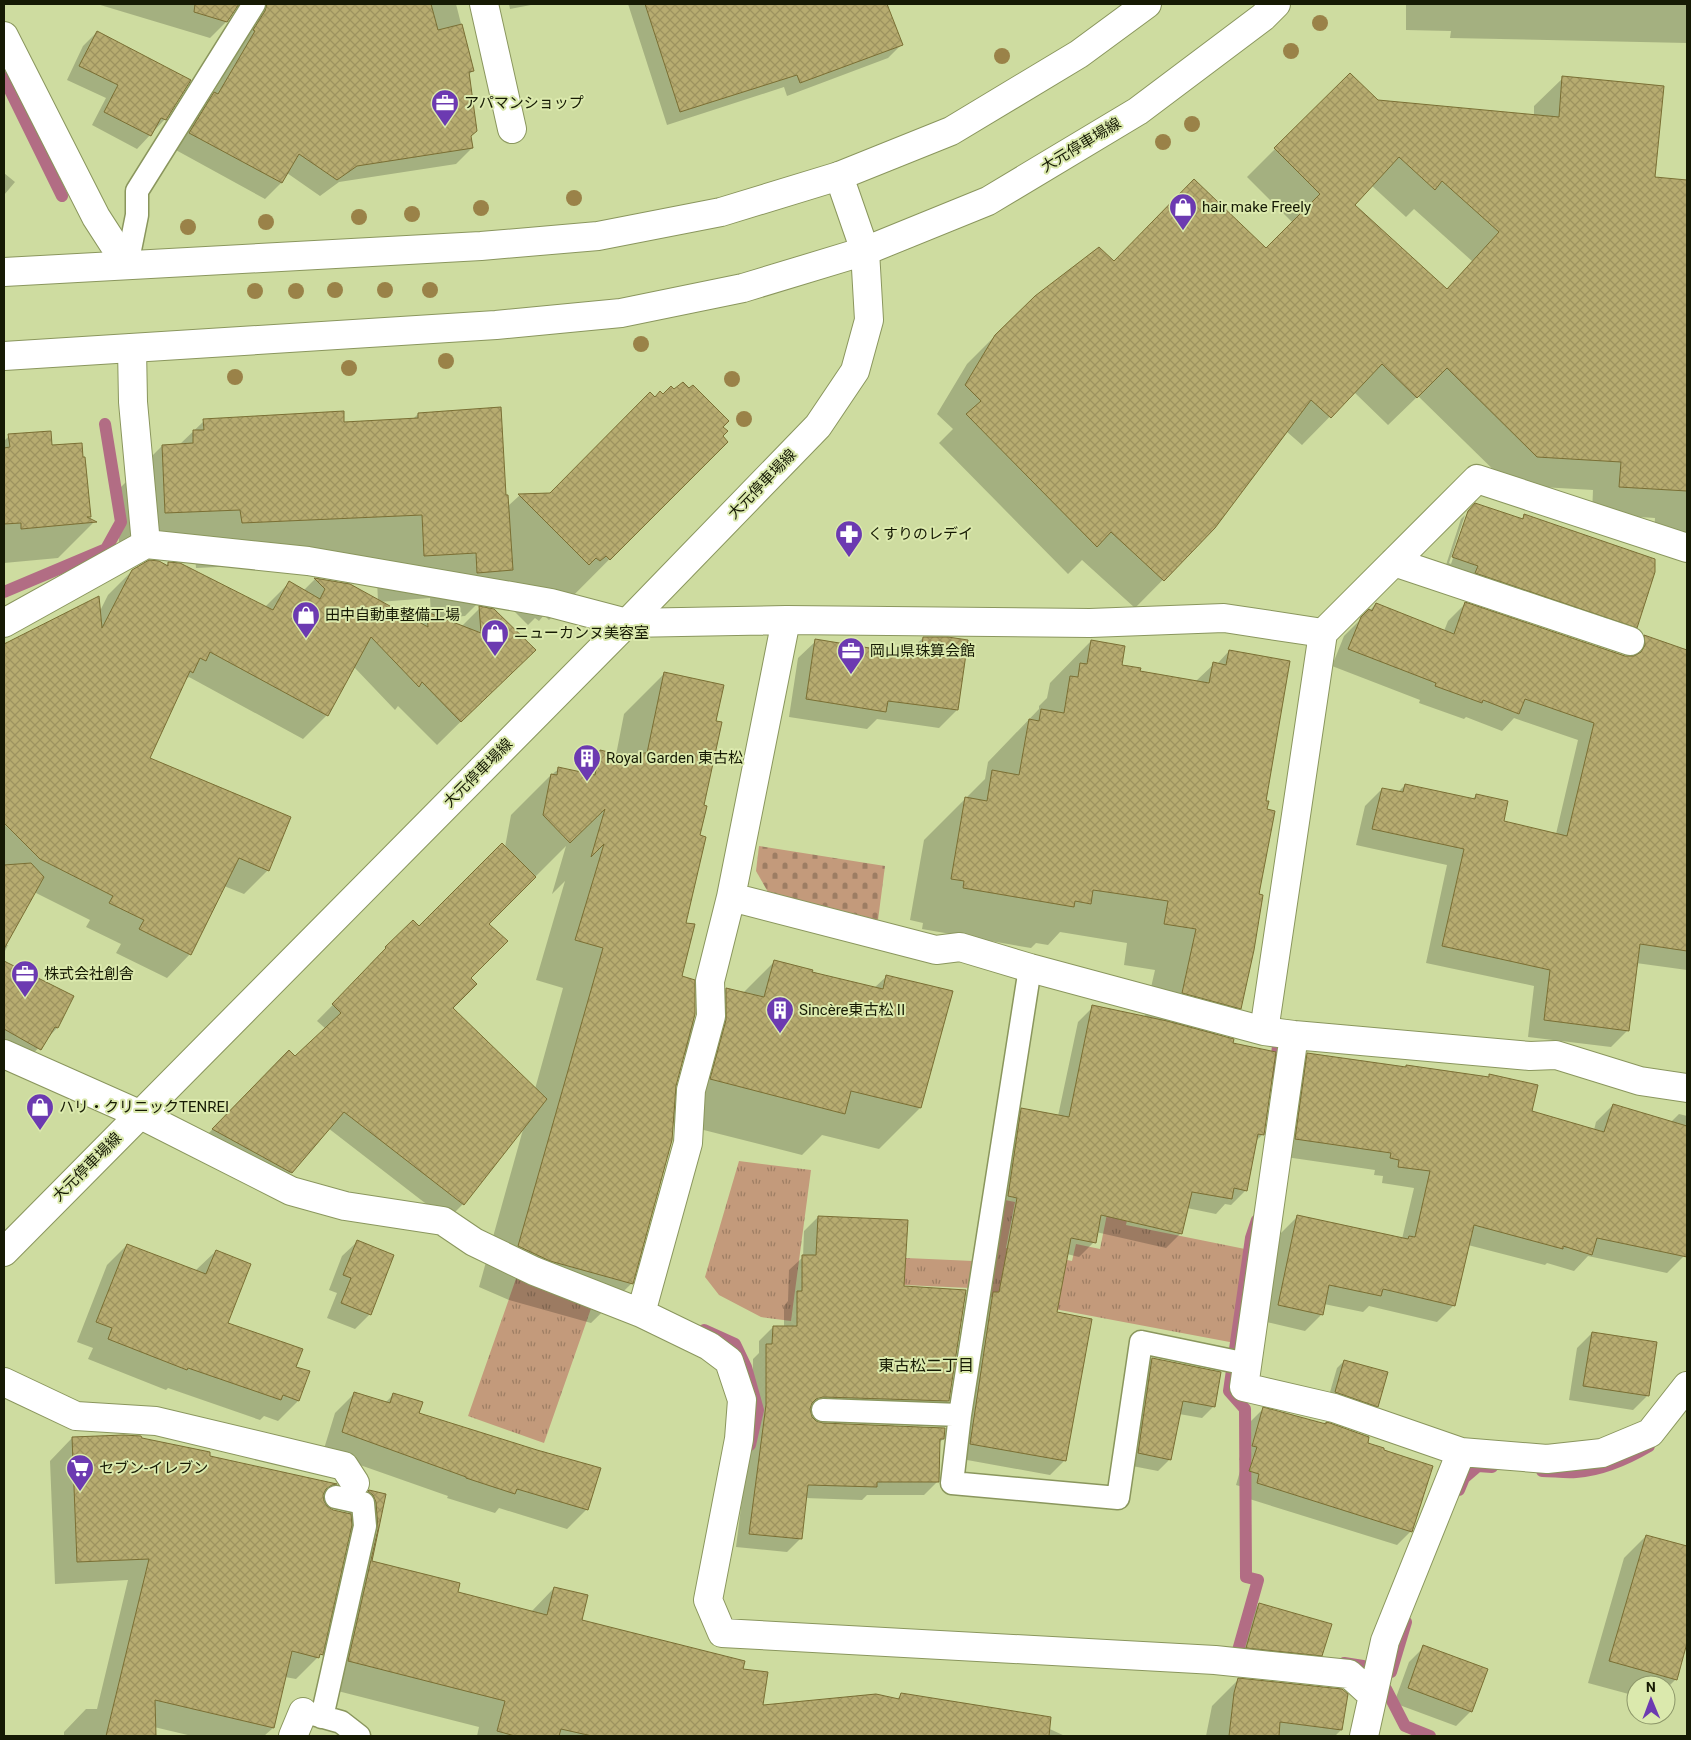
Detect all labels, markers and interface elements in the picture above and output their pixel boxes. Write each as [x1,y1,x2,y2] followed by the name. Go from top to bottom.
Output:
[430,88,460,127] office icon: アパマンショップ
[464,94,584,112] place label: アパマンショップ
[1038,114,1124,176] street label: 大元停車場線
[1168,192,1198,231] shop icon: hair make Freely
[1202,198,1311,216] place label: hair make Freely
[724,445,800,523] street label: 大元停車場線
[834,519,864,558] pharmacy icon: くすりのレデイ
[868,525,973,543] place label: くすりのレデイ
[291,600,321,639] shop icon: 田中自動車整備工場
[325,606,460,624] place label: 田中自動車整備工場
[480,618,510,657] shop icon: ニューカンヌ美容室
[514,624,649,642] place label: ニューカンヌ美容室
[836,636,866,675] office icon: 岡山県珠算会館
[870,642,975,660] place label: 岡山県珠算会館
[440,735,516,811] street label: 大元停車場線
[572,743,602,782] building icon: Royal Garden 東古松
[606,749,743,767] place label: Royal Garden 東古松
[10,959,40,998] office icon: 株式会社創舎
[44,965,134,983] place label: 株式会社創舎
[765,995,795,1034] building icon: Sincère東古松Ⅱ
[799,1001,909,1019] place label: Sincère東古松Ⅱ
[25,1092,55,1131] shop icon: ハリ・クリニックTENREI
[59,1098,229,1116] place label: ハリ・クリニックTENREI
[49,1129,125,1205] street label: 大元停車場線
[878,1356,974,1375] district label: 東古松二丁目
[65,1453,95,1492] supermarket icon: セブン-イレブン
[99,1459,208,1477] place label: セブン-イレブン
[1626,1675,1676,1725] north arrow
[1646,1679,1656,1695] text: N

